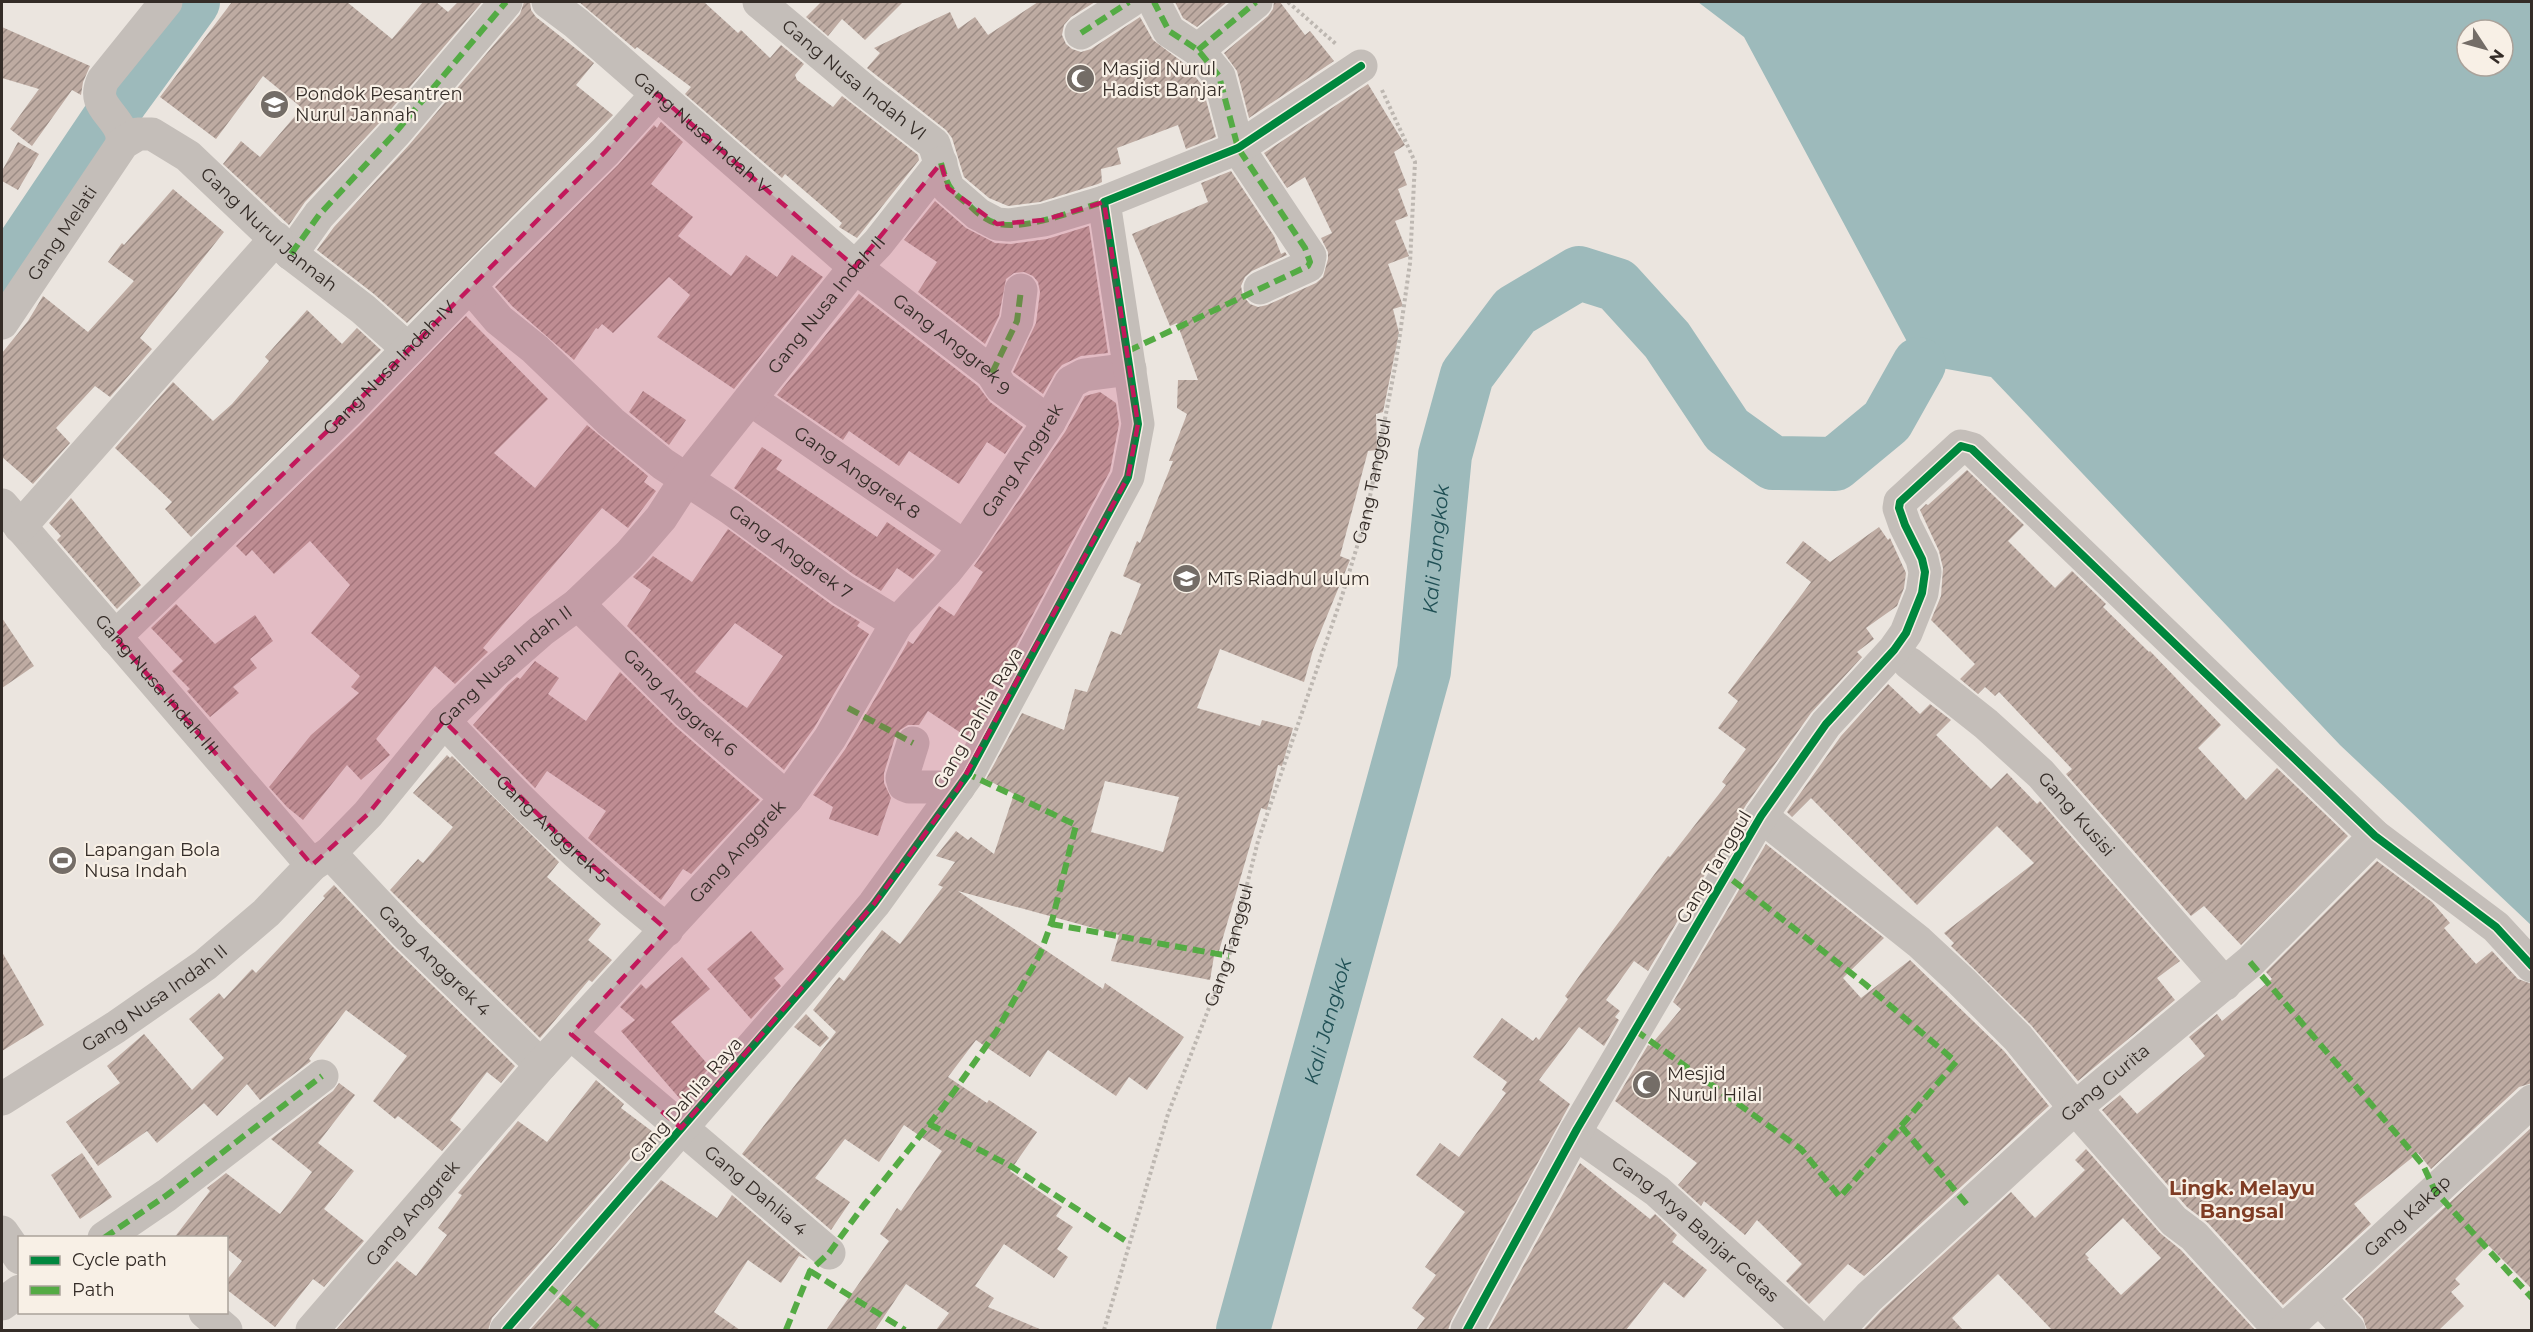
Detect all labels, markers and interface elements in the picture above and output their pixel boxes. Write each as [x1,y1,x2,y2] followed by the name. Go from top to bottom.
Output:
[777,15,931,145] street label: Gang Nusa Indah VI
[2455,18,2515,78] north arrow
[2485,46,2508,67] text: N
[1102,58,1224,101] place label: Masjid Nurul Hadist Banjar
[1065,63,1097,95] mosque icon: Masjid Nurul Hadist Banjar
[629,67,775,199] street label: Gang Nusa Indah V
[295,83,463,126] place label: Pondok Pesantren Nurul Jannah
[258,88,290,120] school or university icon: Pondok Pesantren Nurul Jannah
[196,163,342,296] street label: Gang Nurul Jannah
[23,182,102,285] street label: Gang Melati
[763,232,890,379] street label: Gang Nusa Indah II
[888,289,1014,401] street label: Gang Anggrek 9
[318,296,460,440] street label: Gang Nusa Indah IV
[977,400,1068,522] street label: Gang Anggrek
[1347,417,1396,547] street label: Gang Tanggul
[790,422,924,524] street label: Gang Anggrek 8
[1418,482,1454,615] water label: Kali Jangkok
[724,500,856,604] street label: Gang Anggrek 7
[1170,563,1202,595] school or university icon: MTs Riadhul ulum
[1207,568,1370,590] place label: MTs Riadhul ulum
[433,601,577,732] street label: Gang Nusa Indah II
[90,610,223,759] street label: Gang Nusa Indah III
[929,643,1027,793] street label: Gang Dahlia Raya
[619,644,742,761] street label: Gang Anggrek 6
[2033,767,2119,861] street label: Gang Kusisi
[491,771,613,888] street label: Gang Anggrek 5
[684,796,790,908] street label: Gang Anggrek
[1672,806,1756,928] street label: Gang Tanggul
[84,839,220,882] place label: Lapangan Bola Nusa Indah
[47,844,79,876] sports icon: Lapangan Bola Nusa Indah
[1199,881,1258,1010] street label: Gang Tanggul
[374,901,495,1021] street label: Gang Anggrek 4
[78,940,232,1057] street label: Gang Nusa Indah II
[1299,955,1357,1087] water label: Kali Jangkok
[625,1033,747,1167] street label: Gang Dahlia Raya
[2056,1040,2154,1127] street label: Gang Gurita
[1667,1063,1762,1106] place label: Mesjid Nurul Hilal
[1630,1068,1662,1100] mosque icon: Mesjid Nurul Hilal
[699,1141,812,1241] street label: Gang Dahlia 4
[1607,1151,1783,1307] street label: Gang Arya Banjar Getas
[361,1156,464,1271] street label: Gang Anggrek
[2359,1170,2455,1262] street label: Gang Kakap
[2169,1176,2315,1223] district label: Lingk. Melayu Bangsal
[18,1236,228,1314] legend
[72,1249,167,1271] text: Cycle path
[72,1279,115,1301] text: Path

